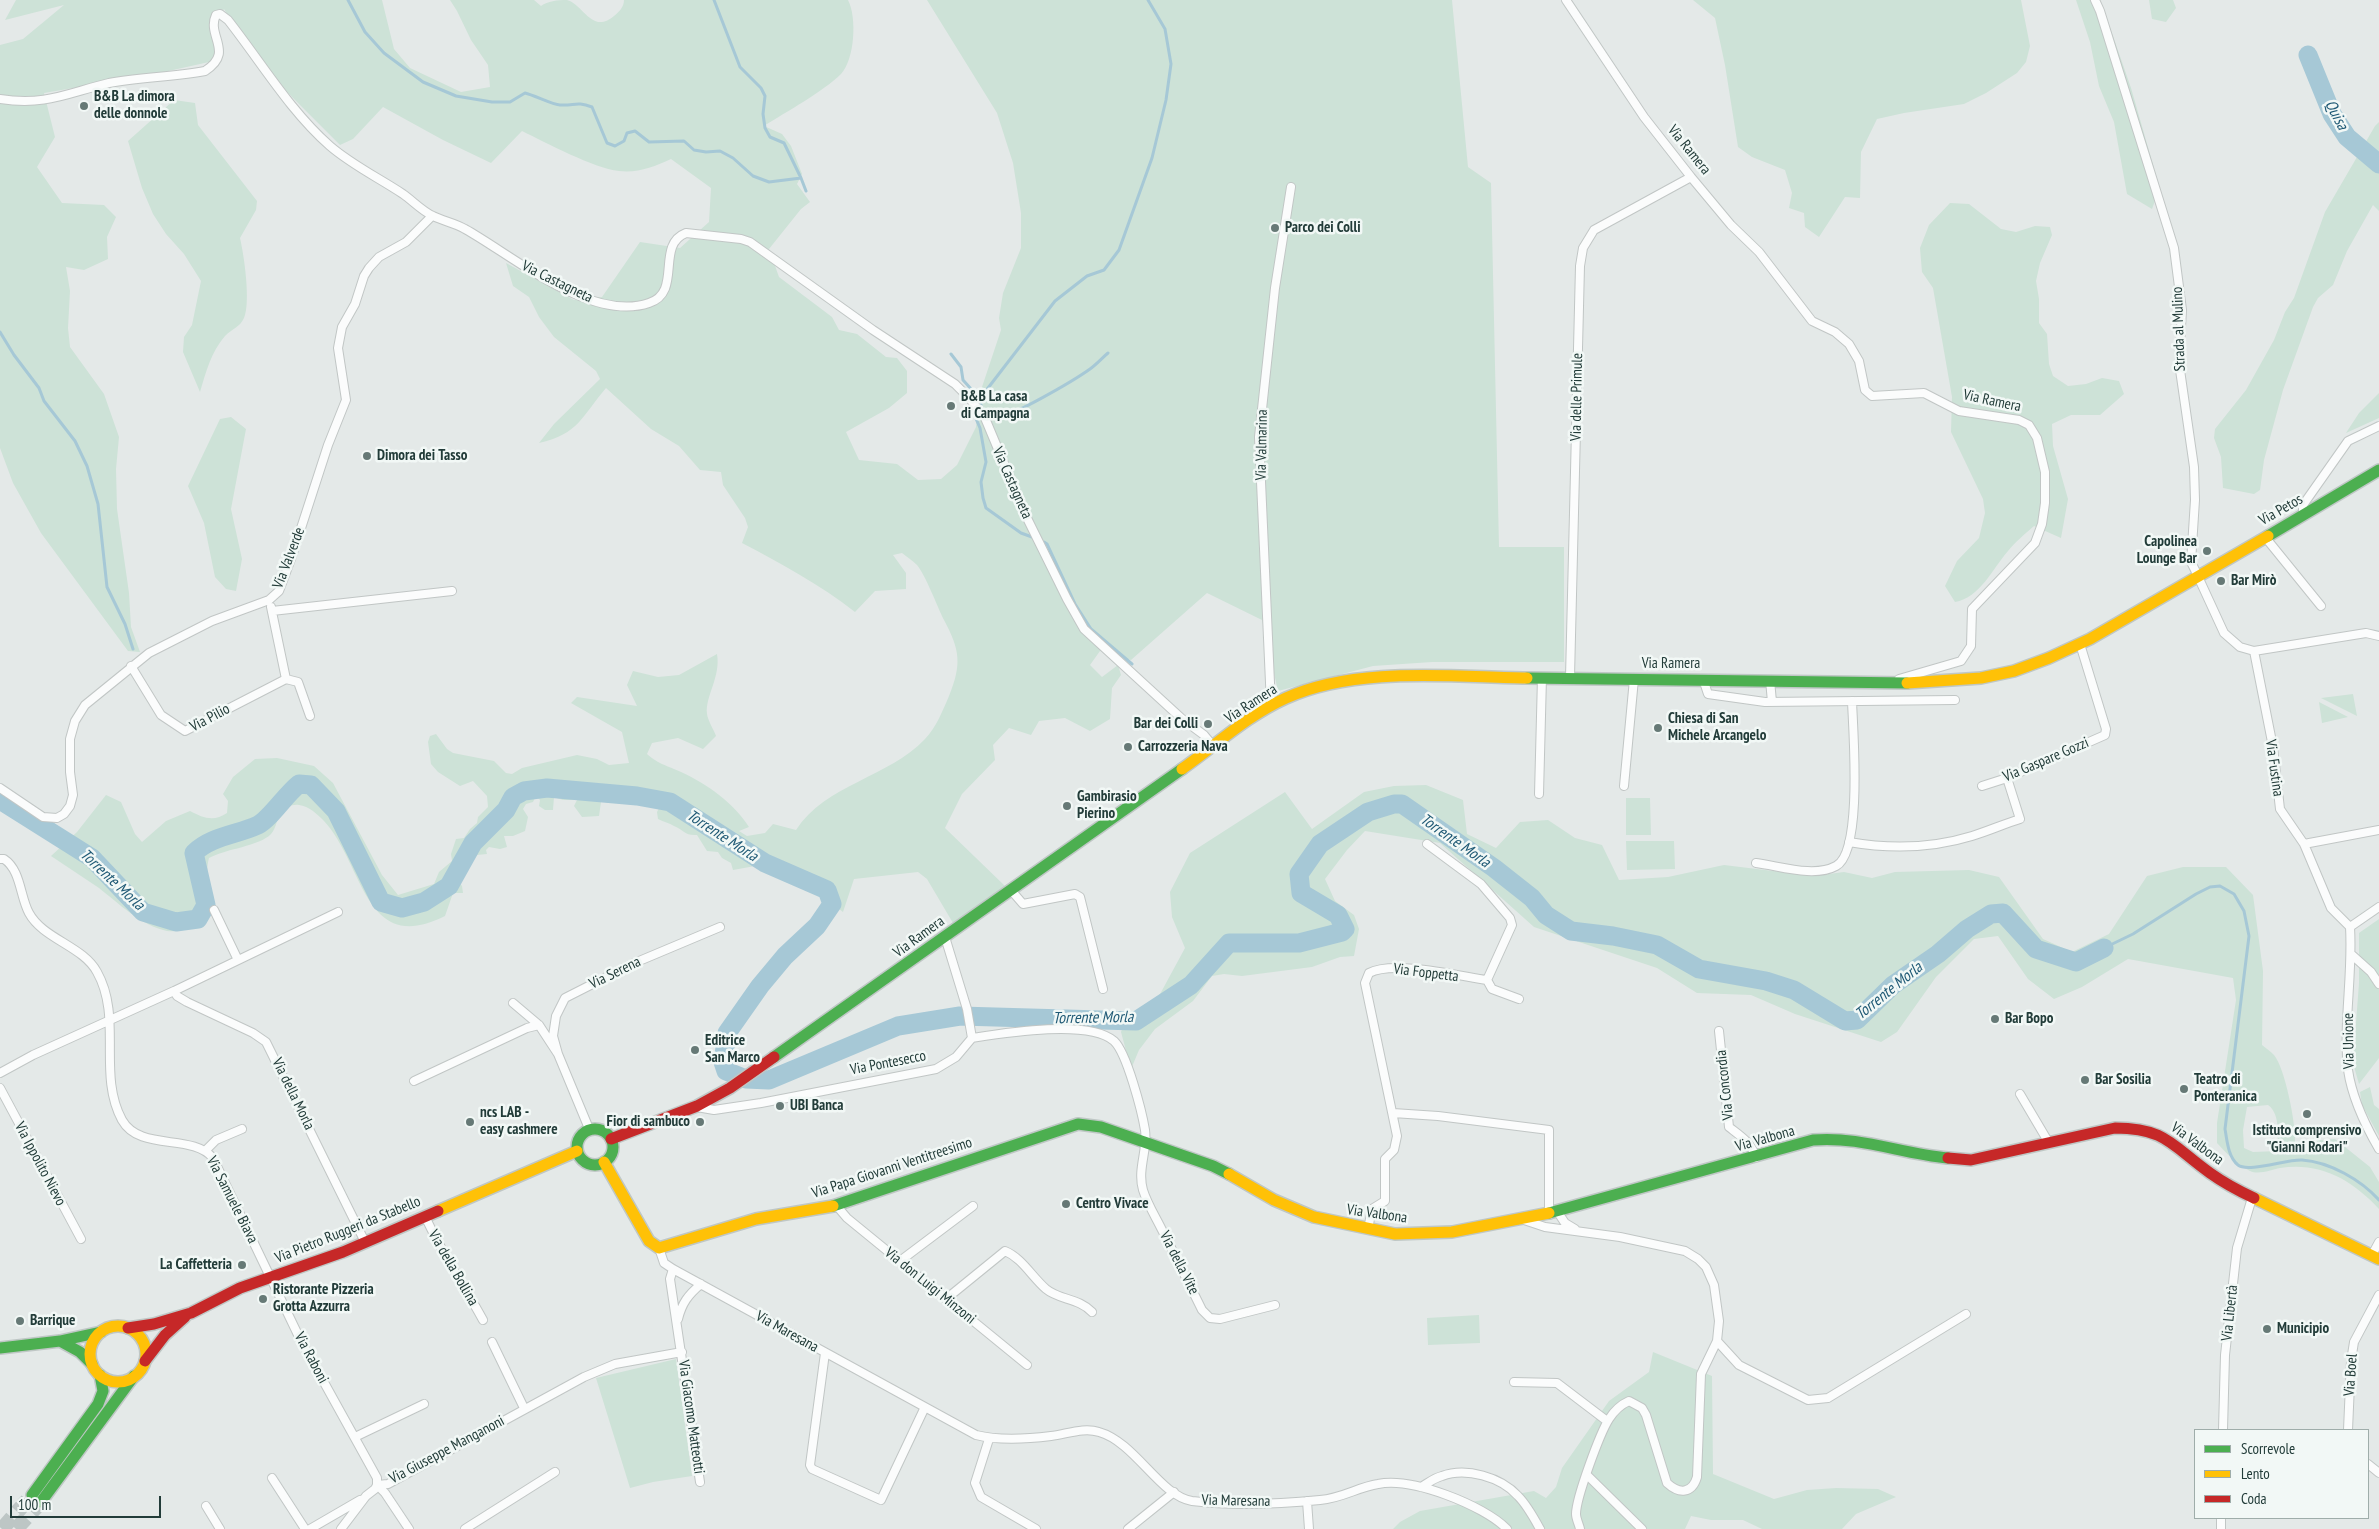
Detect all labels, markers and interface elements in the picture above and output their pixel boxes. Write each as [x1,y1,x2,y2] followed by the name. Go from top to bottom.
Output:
[94,88,175,123] place label: B&B La dimora delle donnole
[2320,97,2352,133] water label: Quisa
[78,100,90,112] marker: B&B La dimora delle donnole
[1664,122,1714,178] street label: Via Ramera
[1285,219,1361,237] place label: Parco dei Colli
[1269,222,1281,234] marker: Parco dei Colli
[519,257,595,307] street label: Via Castagneta
[2169,286,2189,372] street label: Strada al Mulino
[1567,353,1587,441] street label: Via delle Primule
[1961,386,2023,416] street label: Via Ramera
[961,388,1029,423] place label: B&B La casa di Campagna
[945,400,957,412] marker: B&B La casa di Campagna
[1252,409,1272,481] street label: Via Valmarina
[988,444,1036,522] street label: Via Castagneta
[377,447,467,465] place label: Dimora dei Tasso
[361,450,373,462] marker: Dimora dei Tasso
[2256,490,2306,530] street label: Via Petos
[269,525,309,591] street label: Via Valverde
[2137,533,2197,568] place label: Capolinea Lounge Bar
[2201,545,2213,557] marker: Capolinea Lounge Bar
[2231,572,2276,590] place label: Bar Mirò
[2215,575,2227,587] marker: Bar Mirò
[1642,655,1700,673] street label: Via Ramera
[1222,680,1280,728] street label: Via Ramera
[187,700,233,736] street label: Via Pilio
[1668,710,1766,745] place label: Chiesa di San Michele Arcangelo
[1134,715,1198,733] place label: Bar dei Colli
[1202,718,1214,730] marker: Bar dei Colli
[1652,722,1664,734] marker: Chiesa di San Michele Arcangelo
[2000,734,2092,786] street label: Via Gaspare Gozzi
[1138,738,1228,756] place label: Carrozzeria Nava
[2261,738,2287,798] street label: Via Fustina
[1122,741,1134,753] marker: Carrozzeria Nava
[1077,788,1137,823] place label: Gambirasio Pierino
[1061,800,1073,812] marker: Gambirasio Pierino
[683,806,761,866] water label: Torrente Morla
[1416,810,1494,872] water label: Torrente Morla
[76,845,148,915] water label: Torrente Morla
[890,912,948,962] street label: Via Ramera
[586,953,644,993] street label: Via Serena
[1852,958,1926,1024] water label: Torrente Morla
[1392,960,1460,986] street label: Via Foppetta
[1052,1008,1134,1028] water label: Torrente Morla
[2005,1010,2053,1028] place label: Bar Bopo
[1989,1013,2001,1025] marker: Bar Bopo
[2340,1013,2358,1069] street label: Via Unione
[705,1032,760,1067] place label: Editrice San Marco
[689,1044,701,1056] marker: Editrice San Marco
[849,1047,927,1079] street label: Via Pontesecco
[1712,1049,1738,1121] street label: Via Concordia
[268,1055,318,1133] street label: Via della Morla
[2095,1071,2151,1089] place label: Bar Sosilia
[2194,1071,2257,1106] place label: Teatro di Ponteranica
[2079,1074,2091,1086] marker: Bar Sosilia
[2178,1083,2190,1095] marker: Teatro di Ponteranica
[790,1097,843,1115] place label: UBI Banca
[774,1100,786,1112] marker: UBI Banca
[480,1104,558,1139] place label: ncs LAB - easy cashmere
[2301,1108,2313,1120] marker: Istituto comprensivo "Gianni Rodari"
[607,1113,690,1131] place label: Fior di sambuco
[464,1116,476,1128] marker: ncs LAB - easy cashmere
[694,1116,706,1128] marker: Fior di sambuco
[10,1119,70,1209] street label: Via Ippolito Nievo
[2167,1119,2227,1169] street label: Via Valbona
[1733,1122,1797,1156] street label: Via Valbona
[2253,1122,2361,1157] place label: Istituto comprensivo "Gianni Rodari"
[810,1134,974,1202] street label: Via Papa Giovanni Ventitreesimo
[202,1153,262,1247] street label: Via Samuele Biava
[273,1193,423,1267] street label: Via Pietro Ruggeri da Stabello
[1076,1195,1149,1213] place label: Centro Vivace
[1060,1198,1072,1210] marker: Centro Vivace
[1346,1201,1408,1227] street label: Via Valbona
[424,1227,482,1309] street label: Via della Bollina
[1155,1228,1203,1298] street label: Via della Vite
[881,1244,979,1328] street label: Via don Luigi Minzoni
[160,1256,232,1274] place label: La Caffetteria
[236,1259,248,1271] marker: La Caffetteria
[273,1281,374,1316] place label: Ristorante Pizzeria Grotta Azzurra
[2218,1284,2242,1342] street label: Via Libertà
[257,1293,269,1305] marker: Ristorante Pizzeria Grotta Azzurra
[753,1307,821,1357] street label: Via Maresana
[30,1312,75,1330] place label: Barrique
[14,1315,26,1327] marker: Barrique
[2277,1320,2329,1338] place label: Municipio
[2261,1323,2273,1335] marker: Municipio
[290,1329,332,1387] street label: Via Raboni
[2341,1353,2361,1397] street label: Via Boel
[674,1359,708,1475] street label: Via Giacomo Matteotti
[386,1412,508,1488] street label: Via Giuseppe Manganoni
[2194,1429,2369,1519] legend
[2241,1439,2295,1458] text: Scorrevole
[2241,1464,2270,1483] text: Lento
[12,1486,164,1518] scale bar
[2241,1489,2266,1508] text: Coda
[1201,1491,1271,1511] street label: Via Maresana
[18,1495,51,1514] text: 100 m

